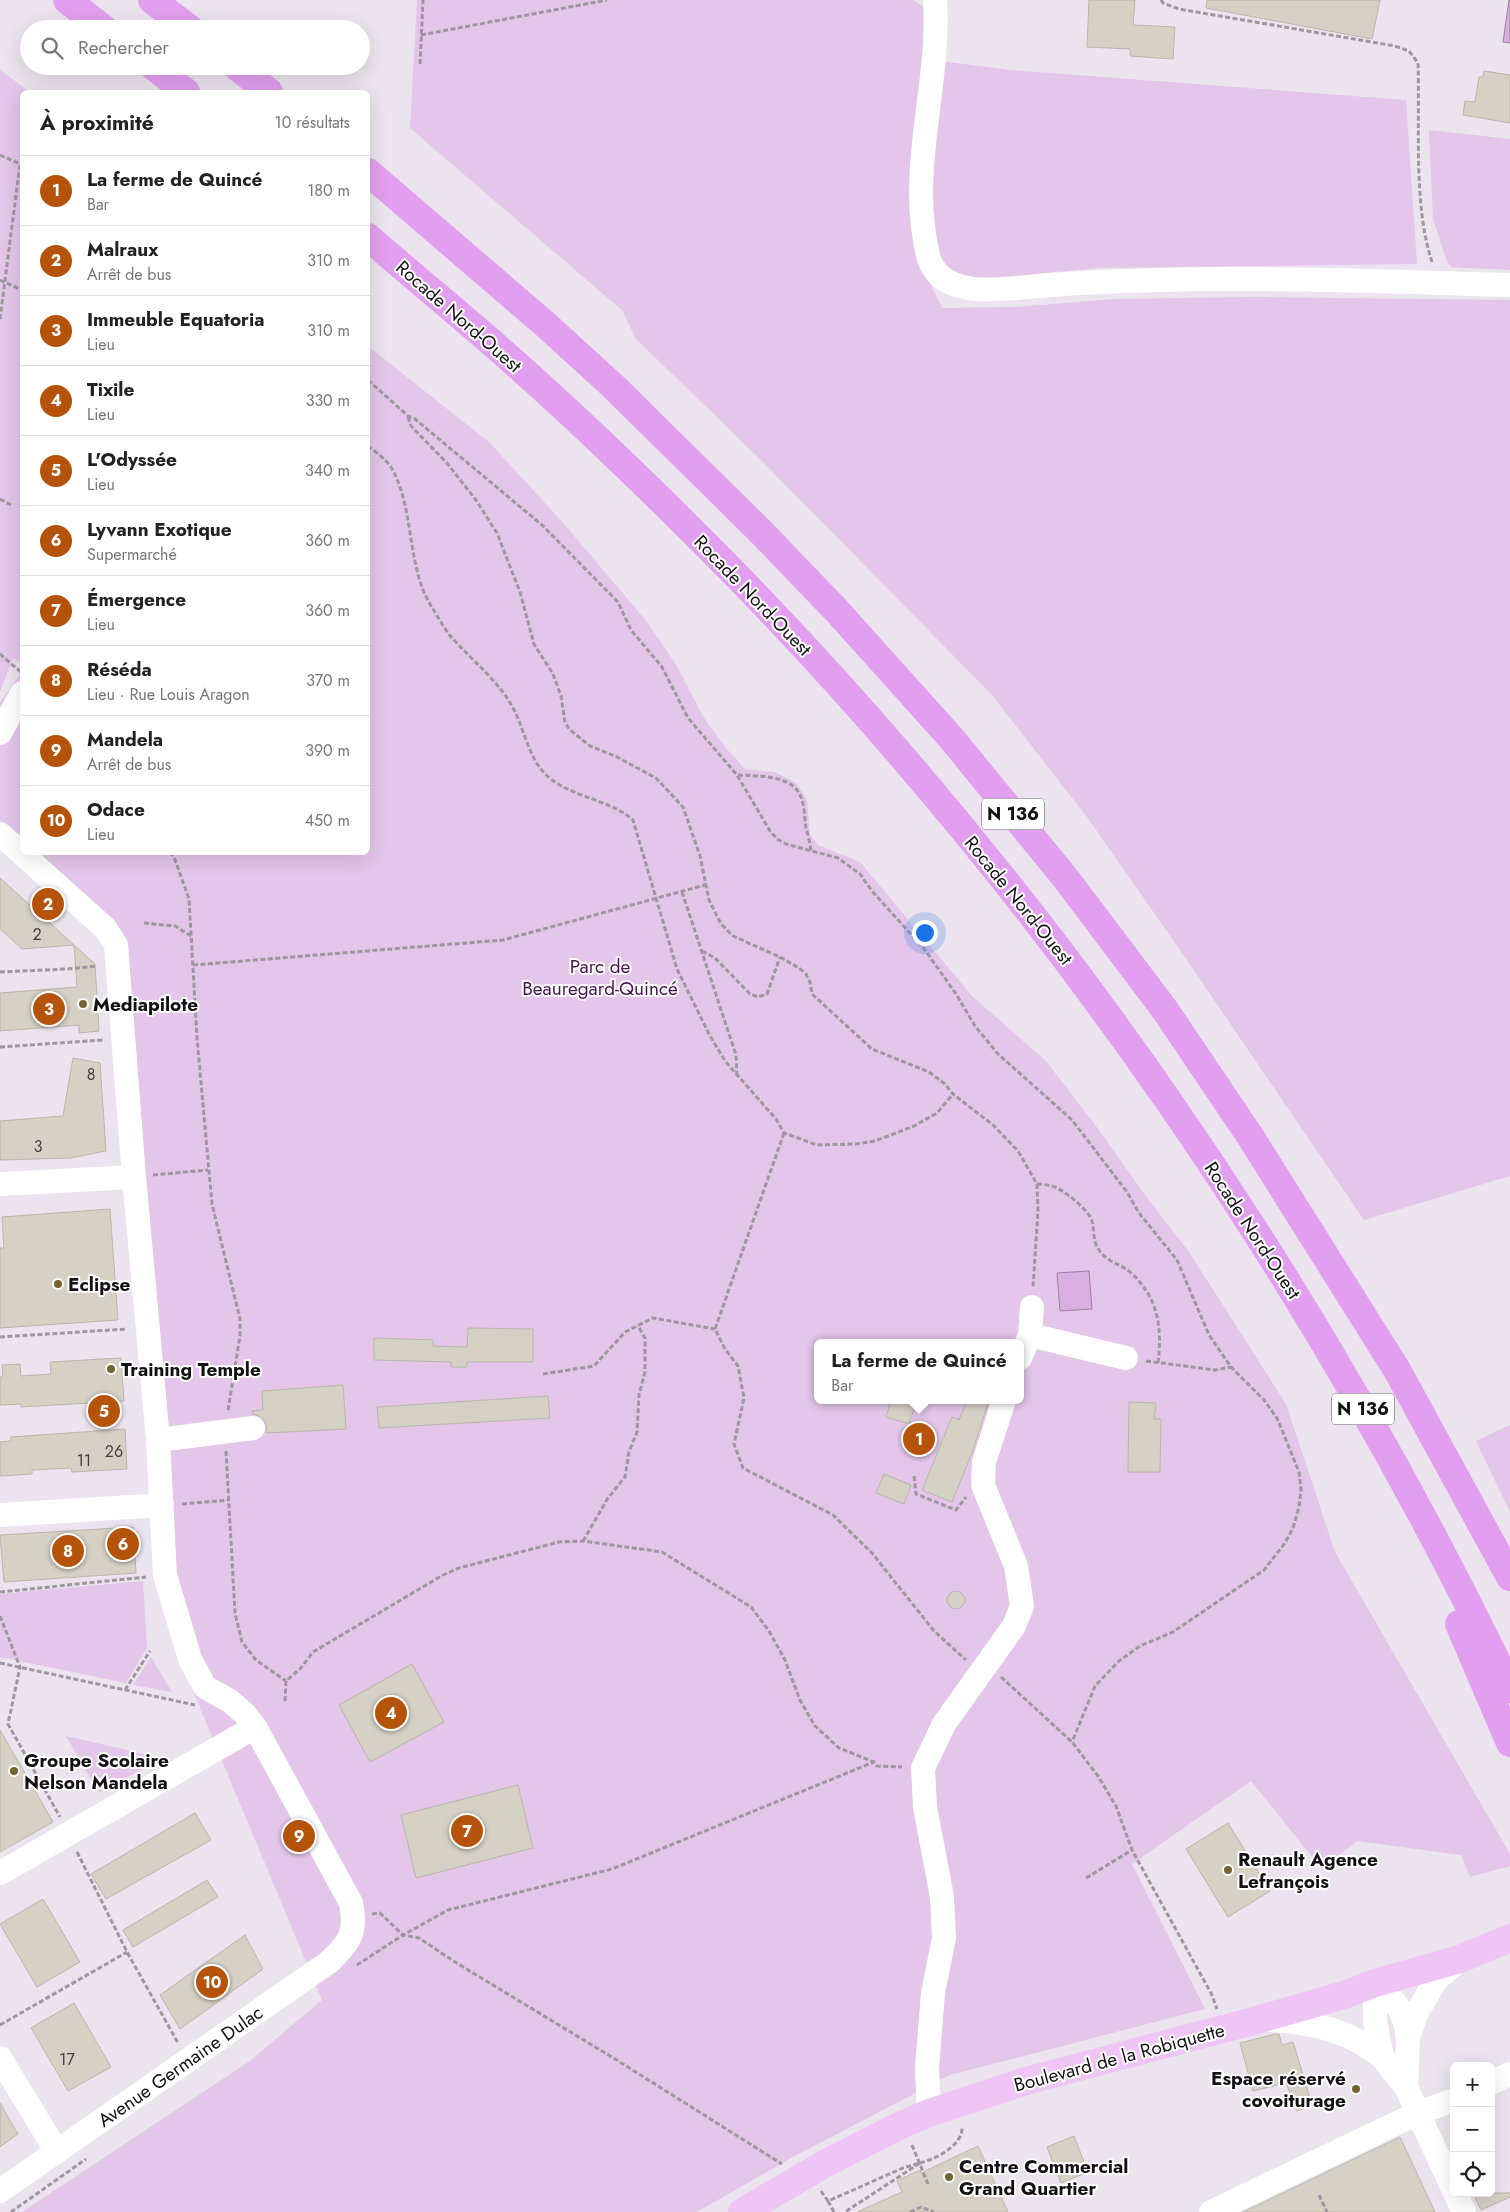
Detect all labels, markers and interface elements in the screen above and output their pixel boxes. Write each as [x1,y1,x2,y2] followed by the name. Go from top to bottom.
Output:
[20,20,370,75] search box
[38,34,66,62] icon: search
[78,34,169,61] text: Rechercher
[40,108,154,138] text: À proximité
[275,111,350,134] text: 10 résultats
[87,166,262,193] text: La ferme de Quincé
[52,179,60,202] text: 1
[307,179,350,202] text: 180 m
[87,193,109,216] text: Bar
[87,236,158,263] text: Malraux
[51,249,61,272] text: 2
[307,249,350,272] text: 310 m
[390,254,528,379] street label: Rocade Nord-Ouest
[87,263,171,286] text: Arrêt de bus
[87,306,264,333] text: Immeuble Equatoria
[51,319,61,342] text: 3
[307,319,350,342] text: 310 m
[87,333,115,356] text: Lieu
[87,376,134,403] text: Tixile
[50,389,62,412] text: 4
[306,389,350,412] text: 330 m
[87,403,115,426] text: Lieu
[87,446,177,473] text: L'Odyssée
[51,459,61,482] text: 5
[305,459,350,482] text: 340 m
[87,473,115,496] text: Lieu
[87,516,232,543] text: Lyvann Exotique
[51,529,61,552] text: 6
[305,529,350,552] text: 360 m
[688,529,818,662] street label: Rocade Nord-Ouest
[87,543,177,566] text: Supermarché
[87,586,186,613] text: Émergence
[51,599,61,622] text: 7
[305,599,350,622] text: 360 m
[87,613,115,636] text: Lieu
[87,656,152,683] text: Réséda
[51,669,61,692] text: 8
[306,669,350,692] text: 370 m
[87,683,250,706] text: Lieu · Rue Louis Aragon
[87,726,163,753] text: Mandela
[51,739,61,762] text: 9
[305,739,350,762] text: 390 m
[87,753,171,776] text: Arrêt de bus
[87,796,145,823] text: Odace
[982,799,1044,830] road number: N 136
[47,809,65,832] text: 10
[305,809,350,832] text: 450 m
[87,823,115,846] text: Lieu
[958,830,1079,971] street label: Rocade Nord-Ouest
[32,885,64,923] pin: 2
[912,920,938,946] your location
[32,923,42,946] house number: 2
[522,953,678,1002] park label: Parc de Beauregard-Quincé
[33,990,65,1028] pin: 3
[93,991,198,1018] place label: Mediapilote
[77,998,89,1010] marker: Mediapilote
[87,1063,95,1086] house number: 8
[34,1135,43,1158] house number: 3
[1198,1156,1307,1305] street label: Rocade Nord-Ouest
[68,1271,131,1298] place label: Eclipse
[52,1278,64,1290] marker: Eclipse
[814,1339,1024,1404] popup
[831,1347,1007,1374] text: La ferme de Quincé
[121,1356,261,1383] place label: Training Temple
[105,1363,117,1375] marker: Training Temple
[831,1374,853,1397] text: Bar
[88,1392,120,1430] pin: 5
[1332,1394,1394,1425] road number: N 136
[903,1420,935,1458] pin: 1
[105,1440,123,1463] house number: 26
[77,1449,91,1472] house number: 11
[107,1525,139,1563] pin: 6
[52,1532,84,1570] pin: 8
[375,1694,407,1732] pin: 4
[24,1747,169,1796] place label: Groupe Scolaire Nelson Mandela
[8,1765,20,1777] marker: Groupe Scolaire Nelson Mandela
[451,1812,483,1850] pin: 7
[283,1817,315,1855] pin: 9
[1238,1846,1378,1895] place label: Renault Agence Lefrançois
[1222,1864,1234,1876] marker: Renault Agence Lefrançois
[196,1963,228,2001] pin: 10
[92,1999,268,2134] street label: Avenue Germaine Dulac
[1011,2016,1228,2099] street label: Boulevard de la Robiquette
[59,2048,75,2071] house number: 17
[1450,2062,1495,2197] map controls
[1450,2062,1495,2107] button: +
[1211,2065,1346,2114] place label: Espace réservé covoiturage
[1350,2083,1362,2095] marker: Espace réservé covoiturage
[1450,2107,1495,2152] button: −
[1450,2152,1495,2197] button: locate
[959,2153,1128,2202] place label: Centre Commercial Grand Quartier
[943,2171,955,2183] marker: Centre Commercial Grand Quartier

